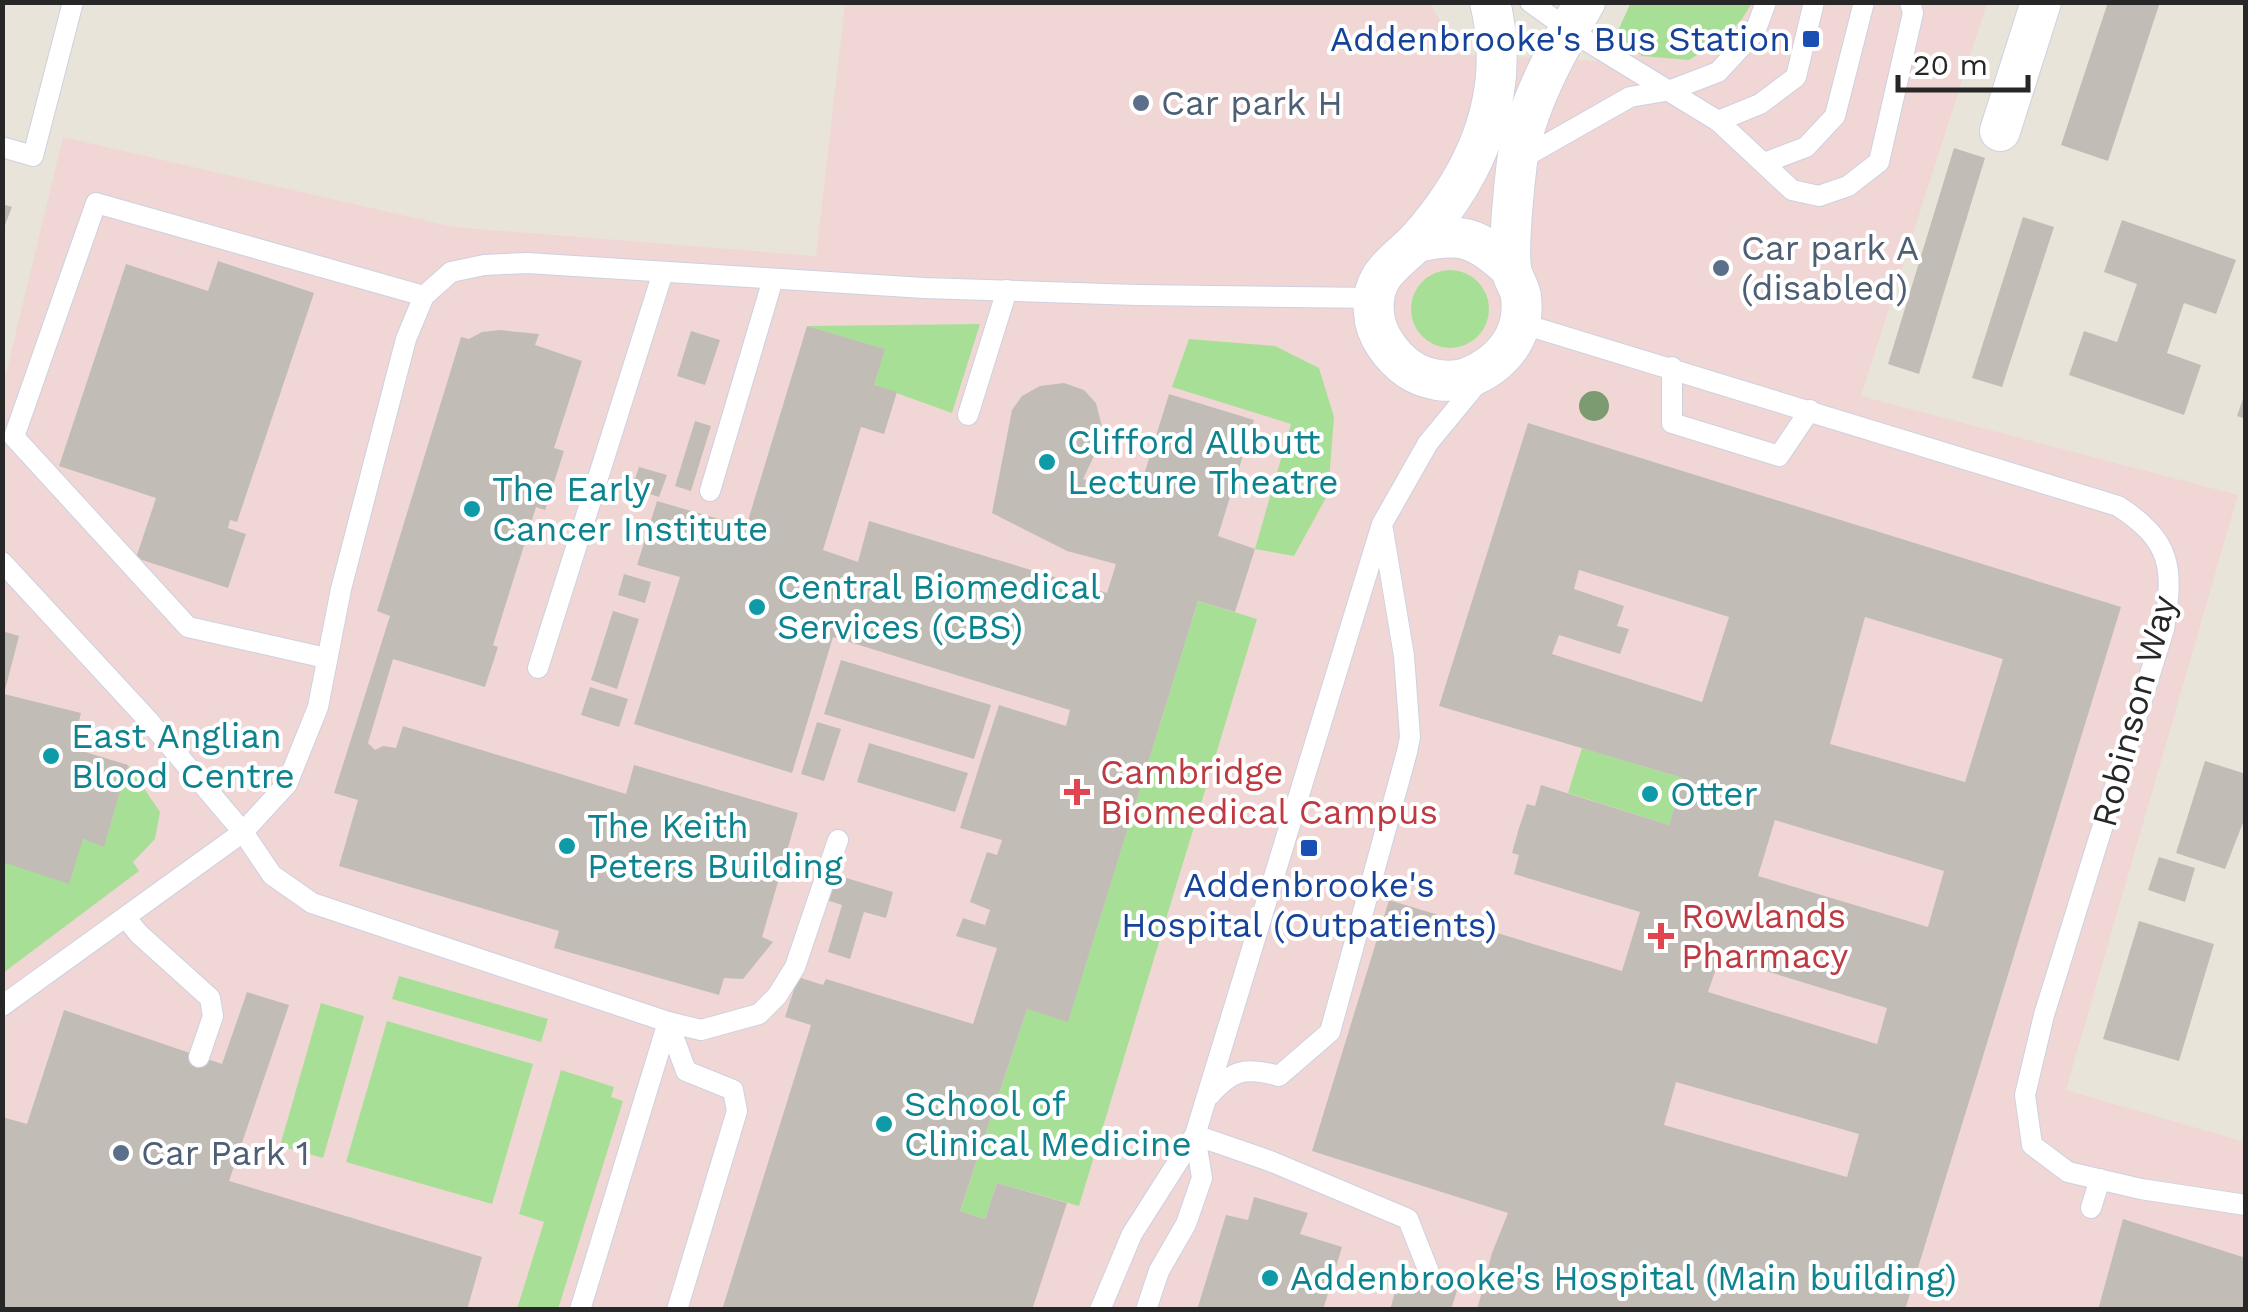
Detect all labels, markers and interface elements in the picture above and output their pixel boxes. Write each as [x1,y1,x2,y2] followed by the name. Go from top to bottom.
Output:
[1330,18,1791,60] place label: Addenbrooke's Bus Station
[1800,28,1822,50] marker: Addenbrooke's Bus Station
[1898,30,2028,92] scale bar
[1913,47,1988,82] text: 20 m
[1161,82,1343,124] place label: Car park H
[1130,92,1152,114] marker: Car park H
[1741,227,1919,309] place label: Car park A (disabled)
[1710,257,1732,279] marker: Car park A (disabled)
[1067,421,1338,503] place label: Clifford Allbutt Lecture Theatre
[1036,451,1058,473] marker: Clifford Allbutt Lecture Theatre
[492,468,768,550] place label: The Early Cancer Institute
[461,498,483,520] marker: The Early Cancer Institute
[777,566,1101,648] place label: Central Biomedical Services (CBS)
[2083,591,2185,831] street label: Robinson Way
[746,596,768,618] marker: Central Biomedical Services (CBS)
[71,715,295,797] place label: East Anglian Blood Centre
[40,745,62,767] marker: East Anglian Blood Centre
[1100,751,1438,833] place label: Cambridge Biomedical Campus
[1670,773,1758,815] place label: Otter
[1064,779,1090,805] marker: Cambridge Biomedical Campus
[1639,783,1661,805] marker: Otter
[587,805,843,887] place label: The Keith Peters Building
[556,835,578,857] marker: The Keith Peters Building
[1298,837,1320,859] marker: Addenbrooke's Hospital (Outpatients)
[1121,864,1497,946] place label: Addenbrooke's Hospital (Outpatients)
[1681,895,1848,977] place label: Rowlands Pharmacy
[1650,925,1672,947] marker: Rowlands Pharmacy
[904,1083,1192,1165] place label: School of Clinical Medicine
[873,1113,895,1135] marker: School of Clinical Medicine
[141,1132,310,1174] place label: Car Park 1
[110,1142,132,1164] marker: Car Park 1
[1290,1257,1957,1299] place label: Addenbrooke's Hospital (Main building)
[1259,1267,1281,1289] marker: Addenbrooke's Hospital (Main building)

